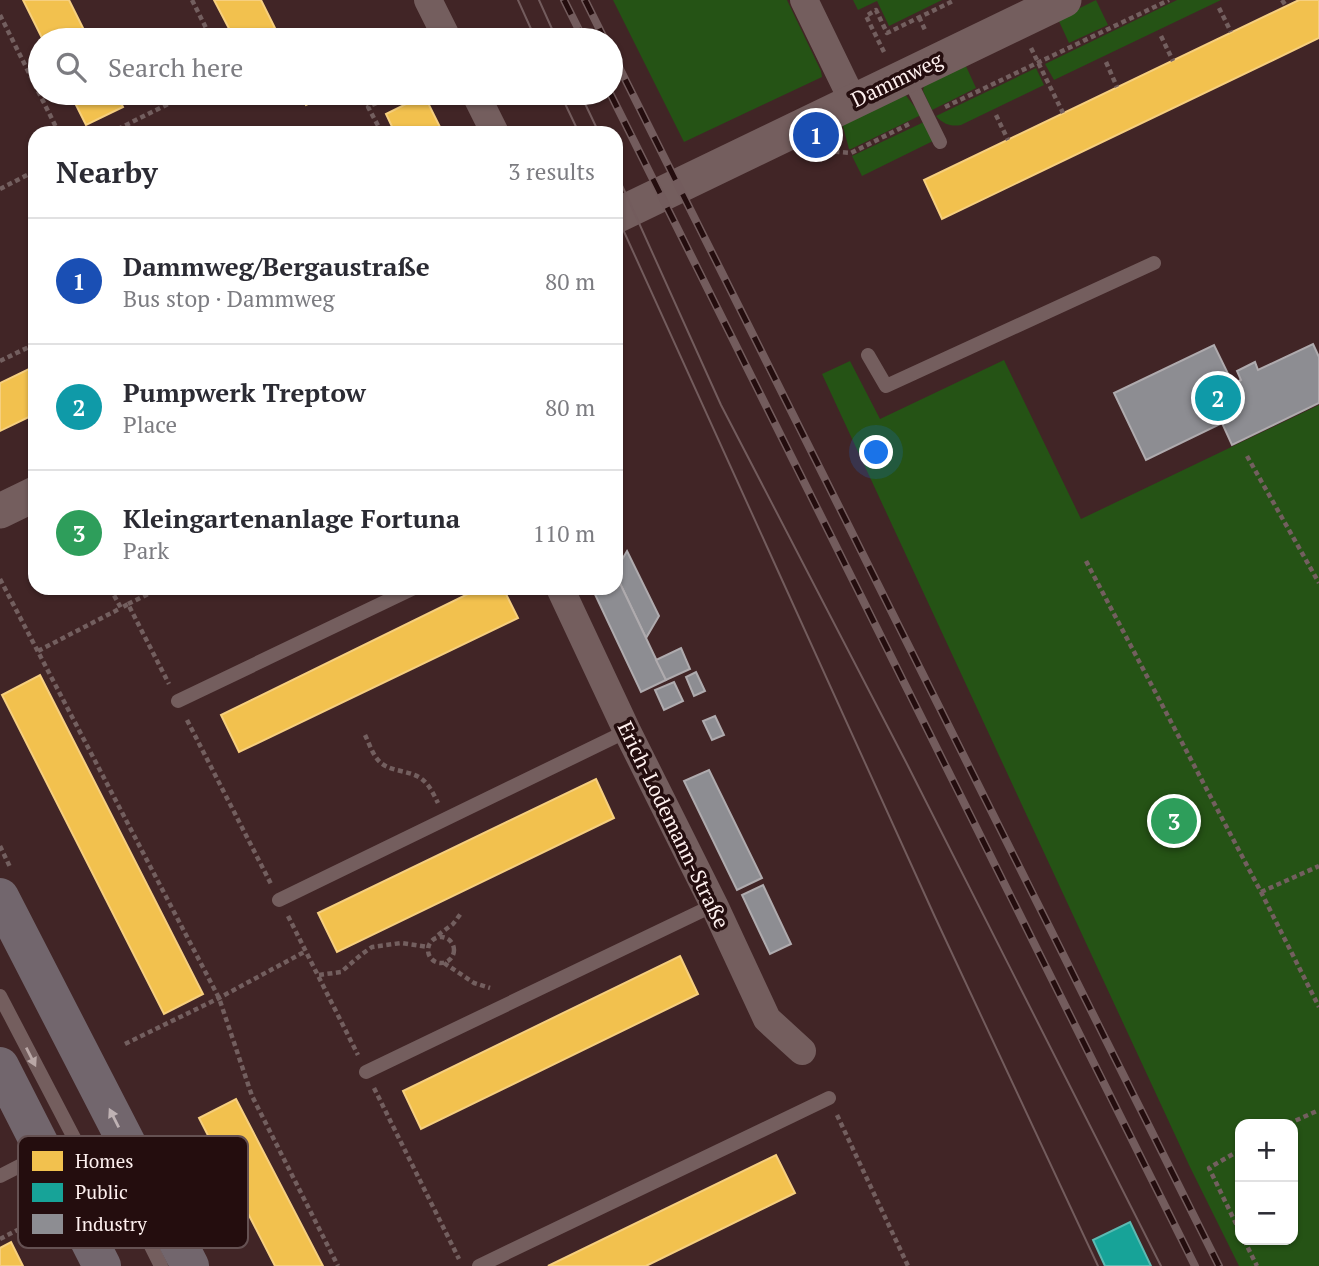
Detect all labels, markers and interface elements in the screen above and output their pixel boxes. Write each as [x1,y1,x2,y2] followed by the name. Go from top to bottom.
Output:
[28,28,623,105] search box
[846,45,948,113] street label: Dammweg
[52,48,90,86] icon: search
[108,50,243,84] text: Search here
[793,109,839,161] pin: 1
[56,152,158,192] text: Nearby
[508,156,595,187] text: 3 results
[123,249,430,283] text: Dammweg/Bergaustraße
[73,266,86,297] text: 1
[545,266,595,297] text: 80 m
[123,283,335,314] text: Bus stop · Dammweg
[1195,372,1241,424] pin: 2
[123,375,366,409] text: Pumpwerk Treptow
[73,392,86,423] text: 2
[545,392,595,423] text: 80 m
[123,409,177,440] text: Place
[859,435,893,469] your location
[123,501,460,535] text: Kleingartenanlage Fortuna
[73,518,86,549] text: 3
[533,518,595,549] text: 110 m
[123,535,169,566] text: Park
[611,716,736,933] street label: Erich-Lodemann-Straße
[1151,795,1197,847] pin: 3
[25,1047,37,1067] one-way arrow
[108,1108,120,1128] one-way arrow
[1235,1119,1298,1245] map controls
[1235,1119,1298,1182] button: +
[18,1136,248,1248] legend
[75,1148,134,1173] text: Homes
[75,1179,128,1204] text: Public
[1235,1182,1298,1245] button: −
[75,1211,147,1236] text: Industry

